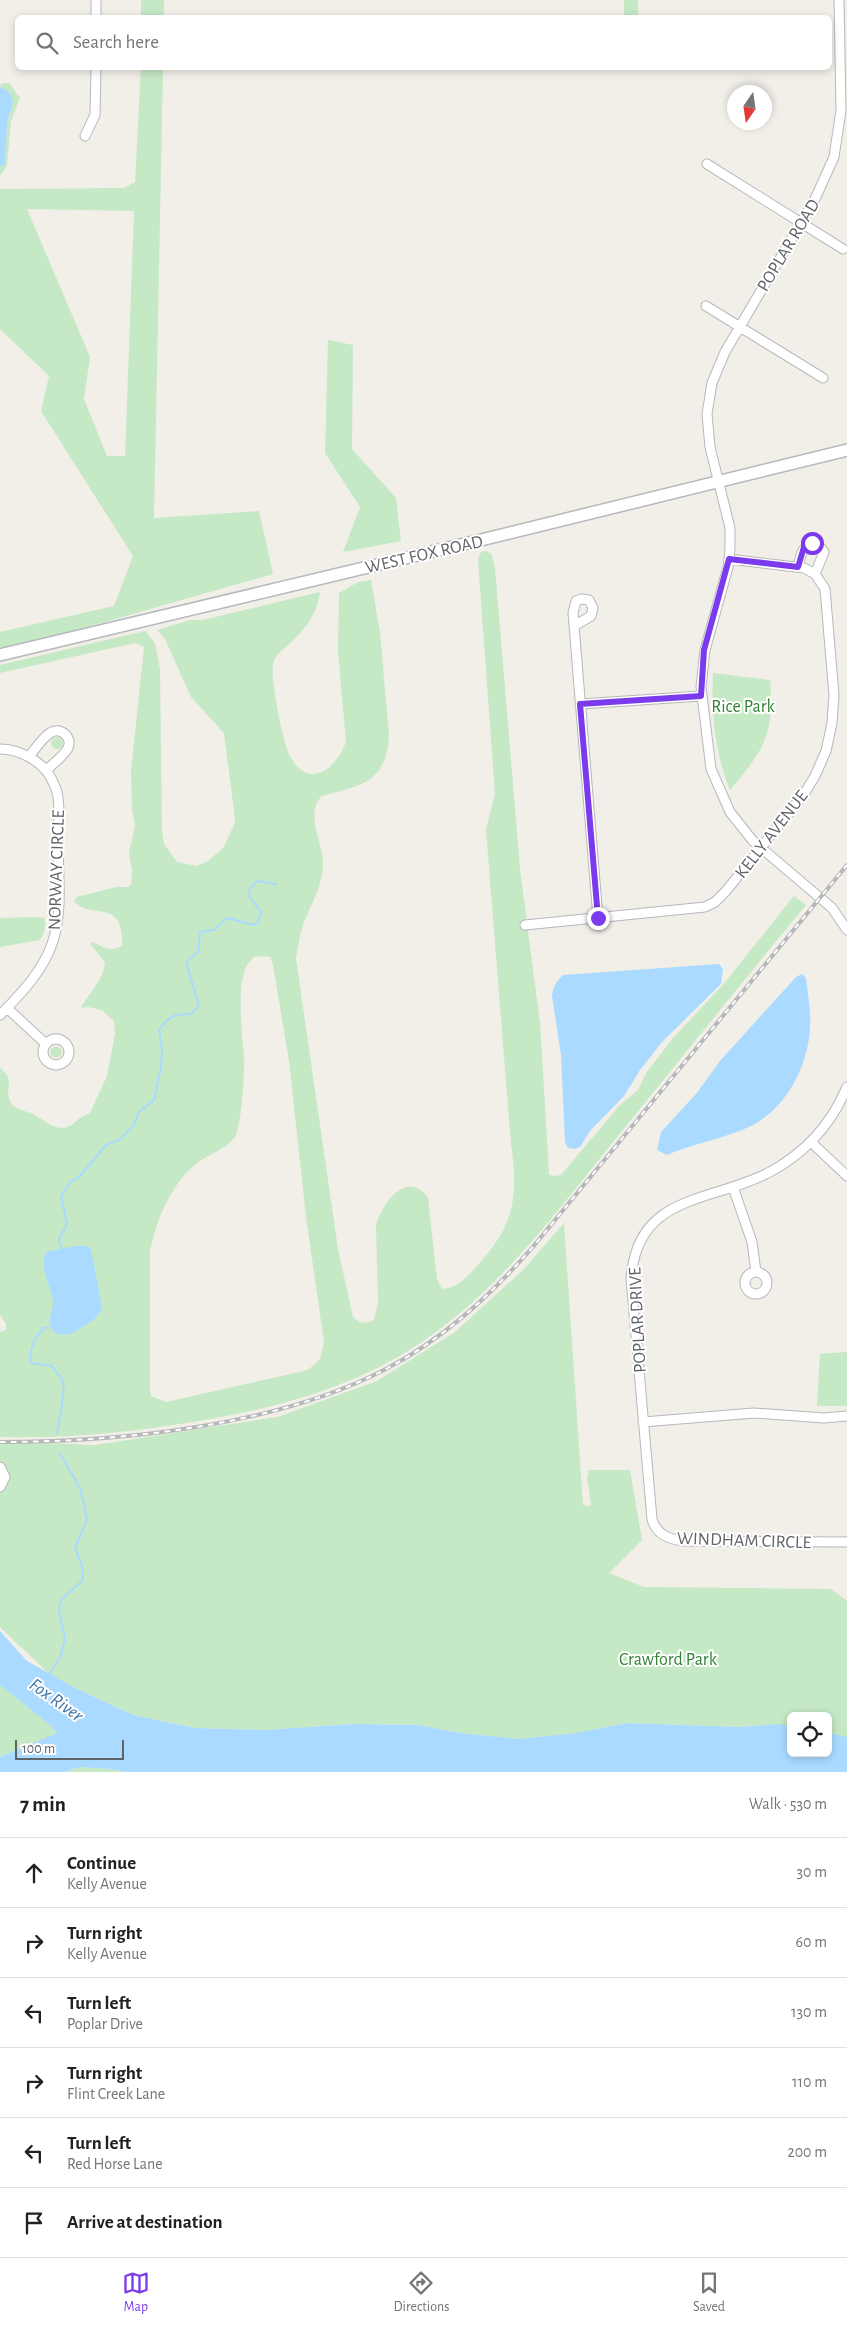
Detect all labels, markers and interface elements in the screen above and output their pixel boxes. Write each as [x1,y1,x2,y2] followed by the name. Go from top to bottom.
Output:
[15,15,832,70] search box
[33,29,61,57] icon: search
[73,33,159,52] text: Search here
[727,85,772,130] north arrow
[754,196,823,295] street label: POPLAR ROAD
[801,532,824,555] route start
[364,533,485,577] street label: WEST FOX ROAD
[711,698,776,716] park label: Rice Park
[732,787,812,882] street label: KELLY AVENUE
[46,809,68,930] street label: NORWAY CIRCLE
[587,907,610,930] route end
[626,1266,650,1373] street label: POPLAR DRIVE
[677,1530,812,1552] street label: WINDHAM CIRCLE
[619,1651,718,1669] park label: Crawford Park
[26,1675,87,1726] water label: Fox River
[787,1712,832,1757] map controls
[787,1712,832,1757] button: locate
[15,1737,124,1760] scale bar
[22,1742,55,1756] text: 100 m
[20,1794,66,1815] text: 7 min
[749,1796,827,1812] text: Walk · 530 m
[67,1854,136,1873] text: Continue
[20,1859,48,1887] icon: ahead
[797,1864,827,1880] text: 30 m
[67,1876,147,1892] text: Kelly Avenue
[67,1924,142,1943] text: Turn right
[20,1929,48,1957] icon: right
[796,1934,827,1950] text: 60 m
[67,1946,147,1962] text: Kelly Avenue
[67,1994,131,2013] text: Turn left
[20,1999,48,2027] icon: left
[791,2004,827,2020] text: 130 m
[67,2016,143,2032] text: Poplar Drive
[67,2064,142,2083] text: Turn right
[20,2069,48,2097] icon: right
[792,2074,827,2090] text: 110 m
[67,2086,165,2102] text: Flint Creek Lane
[67,2134,131,2153] text: Turn left
[20,2139,48,2167] icon: left
[787,2144,827,2160] text: 200 m
[67,2156,163,2172] text: Red Horse Lane
[20,2209,48,2237] icon: arrive
[67,2213,223,2232] text: Arrive at destination
[122,2269,150,2316] tab: Map
[394,2269,449,2316] tab: Directions
[693,2269,725,2316] tab: Saved

